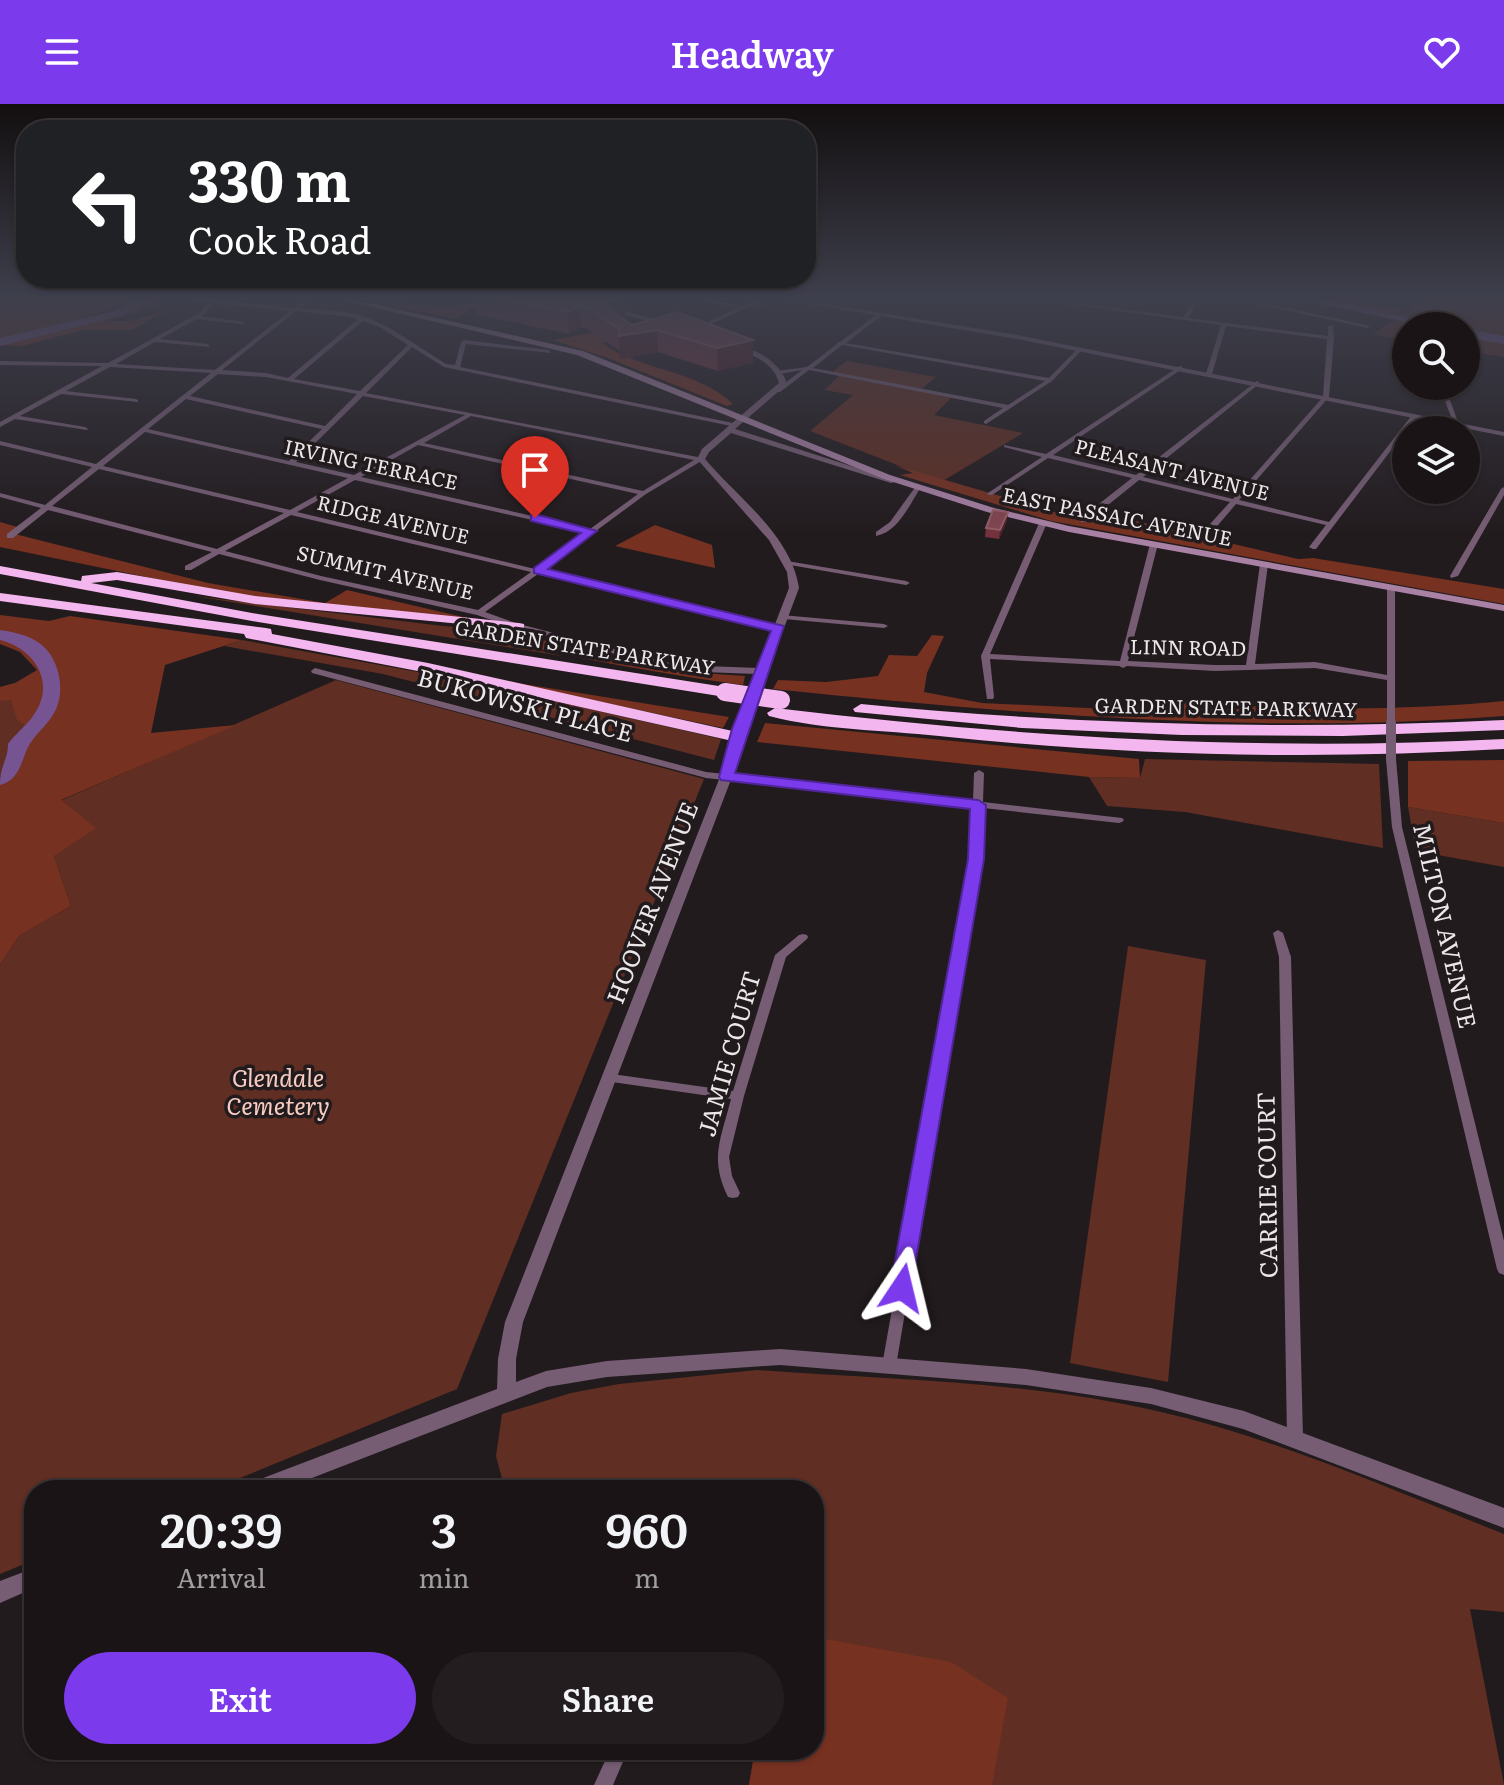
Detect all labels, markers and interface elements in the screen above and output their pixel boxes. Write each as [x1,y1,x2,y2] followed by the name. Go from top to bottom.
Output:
[670,26,834,79] text: Headway
[40,30,84,74] icon: menu
[1420,30,1464,74] icon: heart
[188,136,351,219] text: 330 m
[56,152,160,256] icon: left
[188,212,371,265] text: Cook Road
[1392,312,1480,504] map controls
[1392,312,1480,400] button: search
[1392,416,1480,504] button: layers
[1072,429,1273,507] street label: PLEASANT AVENUE
[282,430,461,496] street label: IRVING TERRACE
[501,436,569,518] pin
[513,448,557,492] icon: arrive
[1000,478,1235,552] street label: EAST PASSAIC AVENUE
[314,486,473,550] street label: RIDGE AVENUE
[294,536,477,606] street label: SUMMIT AVENUE
[453,611,717,681] street label: GARDEN STATE PARKWAY
[1130,630,1246,662] street label: LINN ROAD
[414,658,637,749] street label: BUKOWSKI PLACE
[1094,689,1358,723] street label: GARDEN STATE PARKWAY
[596,796,705,1008] street label: HOOVER AVENUE
[1406,819,1487,1032] street label: MILTON AVENUE
[687,966,768,1140] street label: JAMIE COURT
[226,1059,330,1122] park label: Glendale Cemetery
[1246,1092,1285,1278] street label: CARRIE COURT
[860,1246,944,1330] position arrow
[160,1492,282,1563] text: 20:39
[431,1492,457,1563] text: 3
[606,1492,688,1563] text: 960
[177,1557,266,1596] text: Arrival
[418,1557,470,1596] text: min
[634,1557,659,1596] text: m
[64,1652,416,1744] button: Exit
[432,1652,784,1744] button: Share

